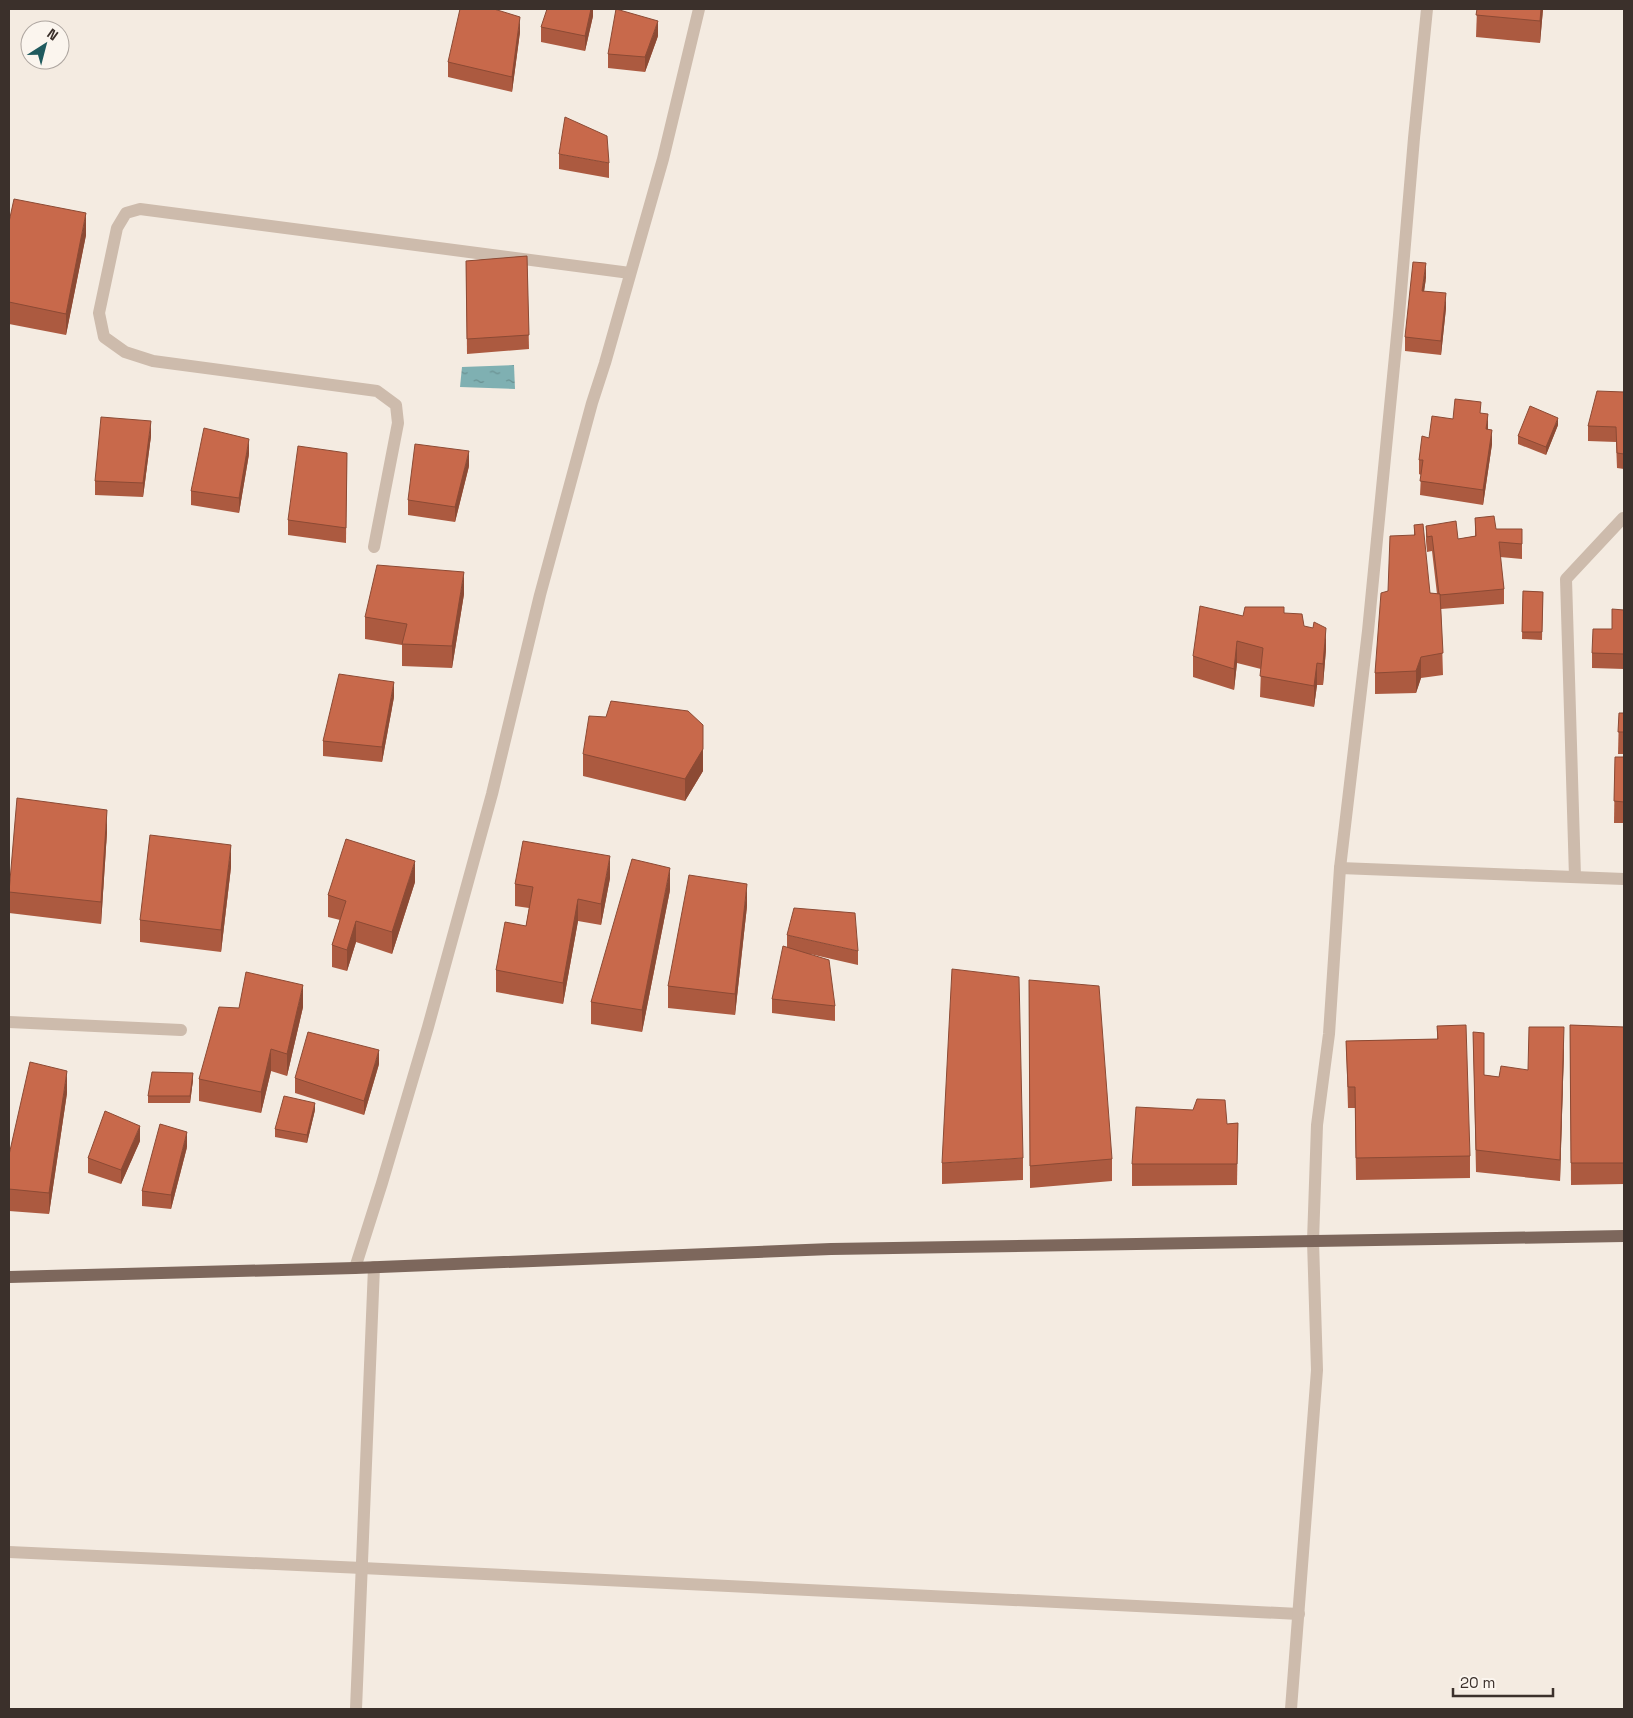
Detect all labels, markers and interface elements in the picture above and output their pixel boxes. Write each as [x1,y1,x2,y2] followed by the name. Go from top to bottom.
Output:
[20,20,70,70] north arrow
[44,24,62,45] text: N
[1453,1666,1553,1698] scale bar
[1460,1673,1495,1692] text: 20 m

